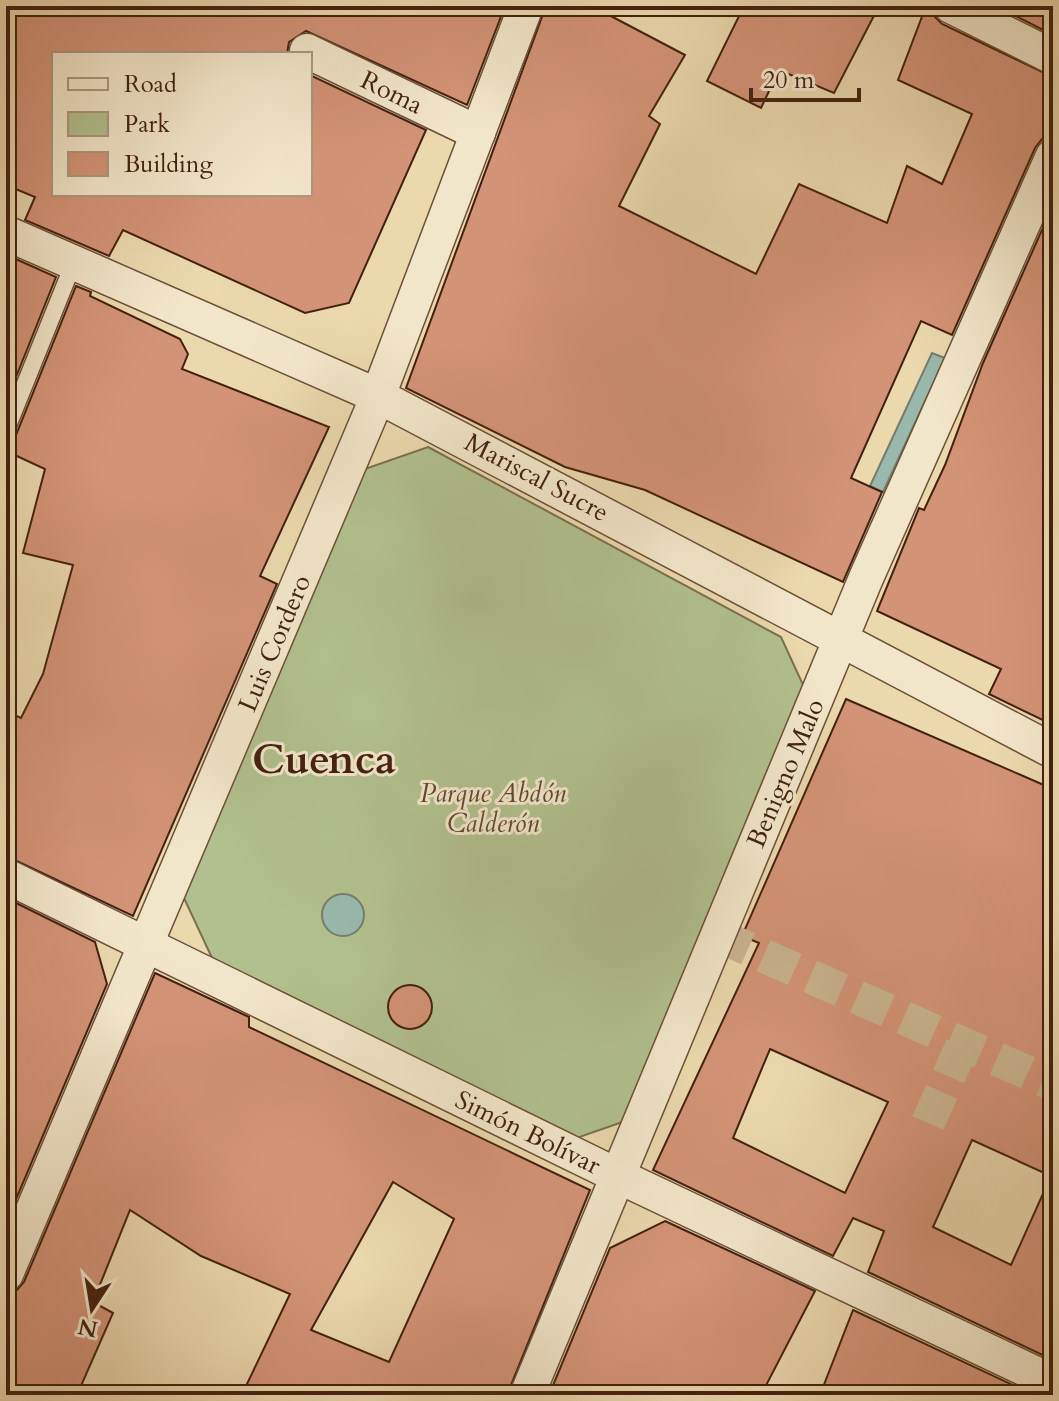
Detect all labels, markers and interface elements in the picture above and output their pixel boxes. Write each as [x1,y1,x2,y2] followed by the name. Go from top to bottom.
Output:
[52,52,312,196] legend
[751,52,859,102] scale bar
[355,62,429,122] street label: Roma
[763,64,815,97] text: 20 m
[124,68,177,101] text: Road
[124,108,170,141] text: Park
[124,148,214,181] text: Building
[459,425,615,530] street label: Mariscal Sucre
[230,569,319,717] street label: Luis Cordero
[738,693,833,853] street label: Benigno Malo
[252,731,396,788] district label: Cuenca
[420,776,566,841] park label: Parque Abdón Calderón
[449,1082,607,1183] street label: Simón Bolívar
[52,1269,132,1349] north arrow
[76,1311,101,1344] text: N

